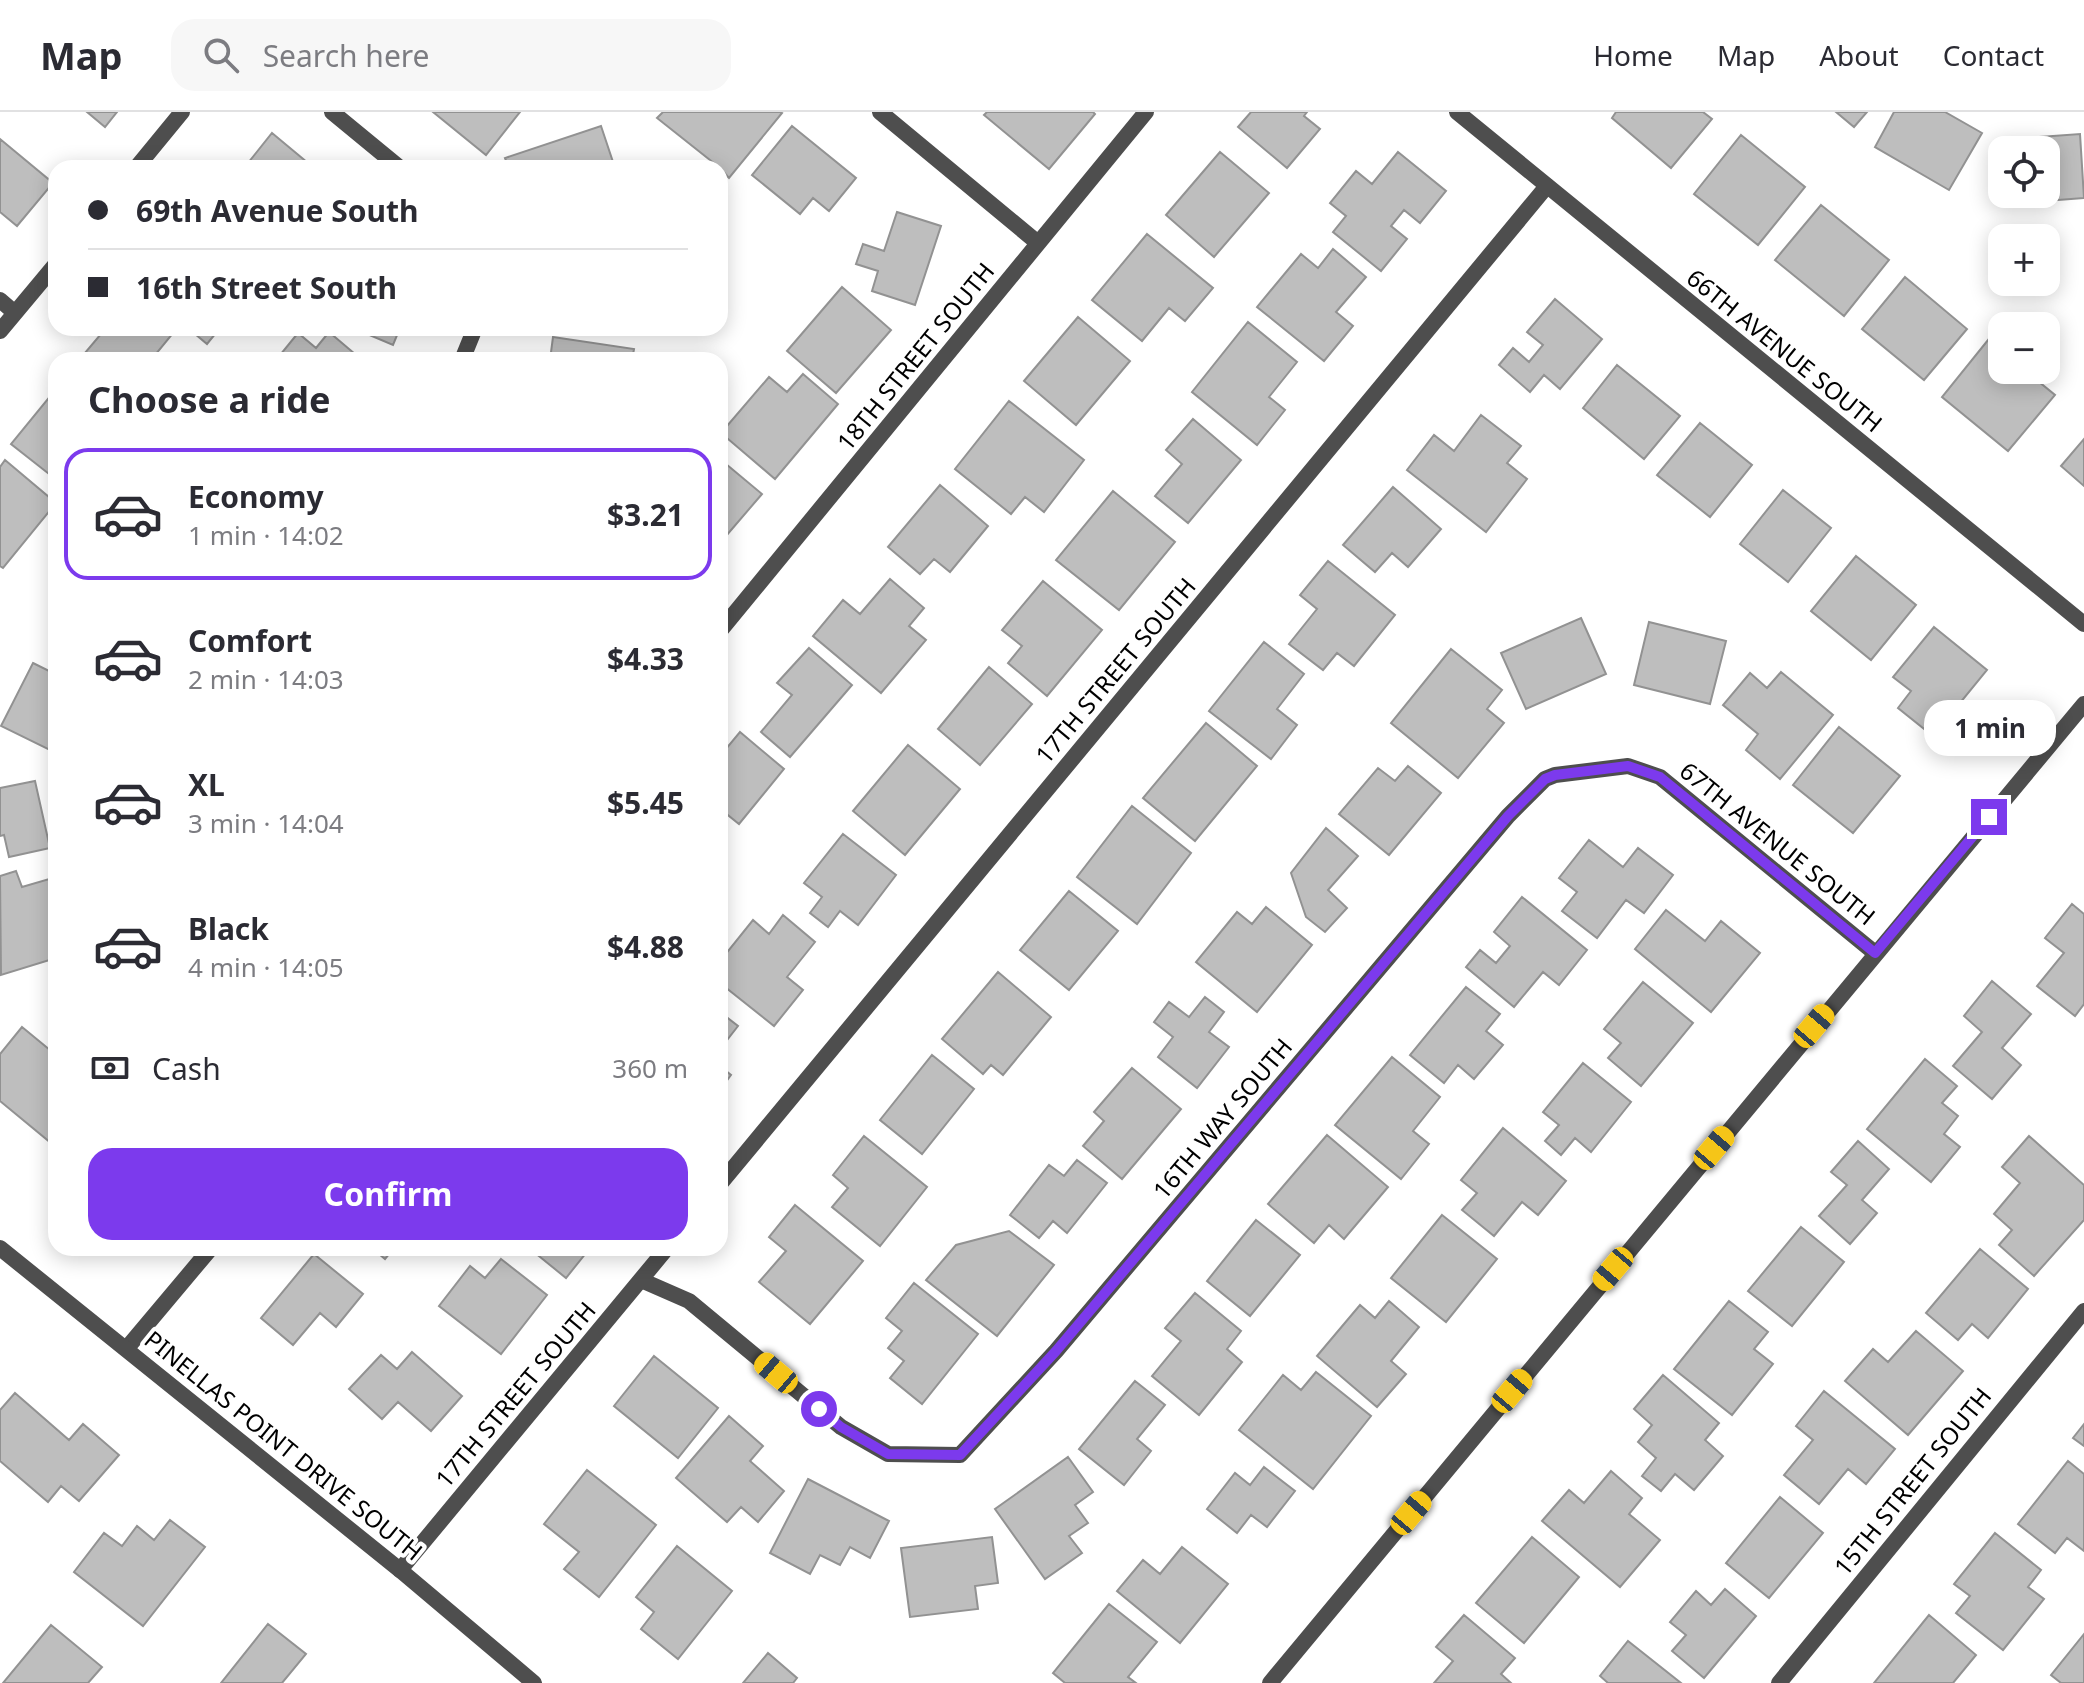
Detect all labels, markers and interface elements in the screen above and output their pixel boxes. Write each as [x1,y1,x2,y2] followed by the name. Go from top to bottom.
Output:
[171,19,731,91] search box
[40,29,123,81] text: Map
[199,33,243,77] icon: search
[263,35,430,76] text: Search here
[1593,36,1673,74] text: Home
[1717,36,1775,74] text: Map
[1819,36,1899,74] text: About
[1943,36,2044,74] text: Contact
[1988,136,2060,384] map controls
[1988,136,2060,208] button: locate
[136,190,418,231] text: 69th Avenue South
[1988,224,2060,296] button: +
[829,255,1001,457] street label: 18TH STREET SOUTH
[1680,261,1890,439] street label: 66TH AVENUE SOUTH
[136,267,397,308] text: 16th Street South
[1988,312,2060,384] button: −
[88,375,330,424] text: Choose a ride
[188,476,324,517] text: Economy
[92,478,164,550] icon: car
[607,494,684,535] text: $3.21
[188,517,344,553] text: 1 min · 14:02
[1027,570,1203,770] street label: 17TH STREET SOUTH
[188,620,312,661] text: Comfort
[92,622,164,694] icon: car
[607,638,684,679] text: $4.33
[188,661,344,697] text: 2 min · 14:03
[1923,701,2055,757] callout: 1 min
[1954,710,2026,746] text: 1 min
[1673,754,1883,932] street label: 67TH AVENUE SOUTH
[188,764,225,805] text: XL
[92,766,164,838] icon: car
[607,782,684,823] text: $5.45
[1971,799,2007,835] route end
[188,805,344,841] text: 3 min · 14:04
[188,908,269,949] text: Black
[92,910,164,982] icon: car
[607,926,684,967] text: $4.88
[188,949,344,985] text: 4 min · 14:05
[1789,1000,1839,1052] car
[1145,1031,1299,1205] street label: 16TH WAY SOUTH
[88,1046,132,1090] icon: cash
[152,1048,221,1089] text: Cash
[612,1050,688,1086] text: 360 m
[1689,1122,1739,1174] car
[88,1148,688,1240] button: Confirm
[1588,1243,1638,1295] car
[427,1294,603,1494] street label: 17TH STREET SOUTH
[138,1323,430,1567] street label: PINELLAS POINT DRIVE SOUTH
[750,1348,802,1398] car
[1487,1365,1537,1417] car
[1826,1380,1998,1582] street label: 15TH STREET SOUTH
[801,1391,837,1427] route start
[1386,1487,1436,1539] car

